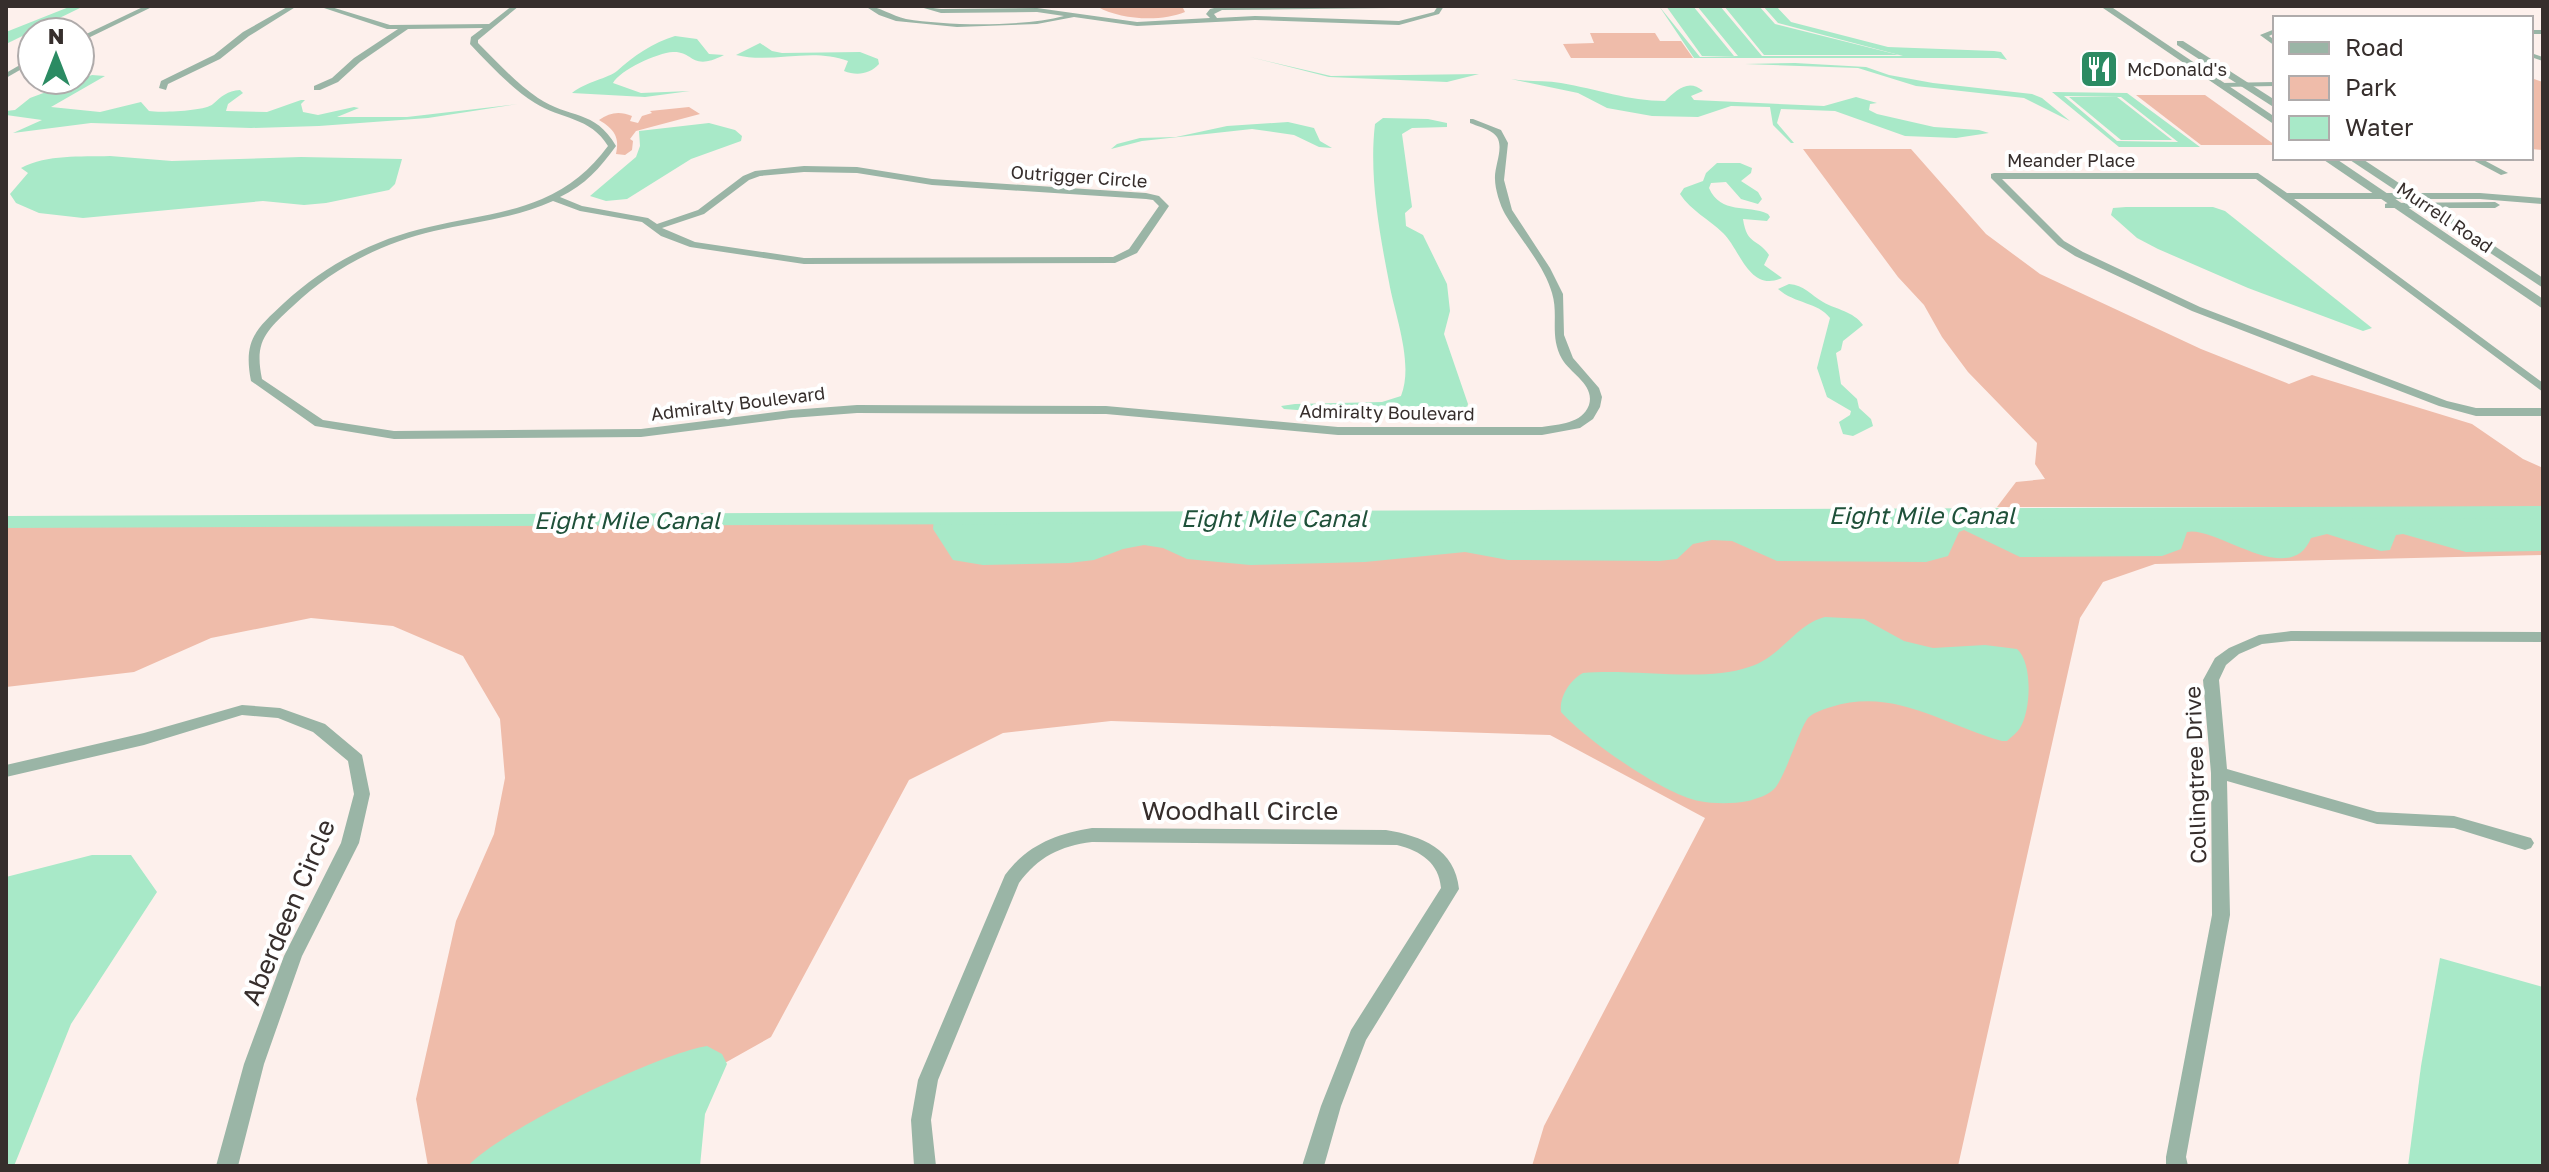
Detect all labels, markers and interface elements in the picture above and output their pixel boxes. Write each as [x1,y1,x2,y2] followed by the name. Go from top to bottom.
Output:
[16,16,96,96] north arrow
[2273,16,2533,160] legend
[48,22,64,49] text: N
[2345,32,2404,61] text: Road
[2078,48,2120,90] restaurant icon: McDonald's
[2127,58,2227,80] place label: McDonald's
[2345,72,2397,101] text: Park
[2345,112,2413,141] text: Water
[2007,149,2135,171] street label: Meander Place
[1010,160,1148,192] street label: Outrigger Circle
[2393,177,2497,257] street label: Murrell Road
[650,381,826,425] street label: Admiralty Boulevard
[1299,399,1475,425] street label: Admiralty Boulevard
[1829,500,2016,530] water label: Eight Mile Canal
[1181,503,1368,533] water label: Eight Mile Canal
[534,505,721,535] water label: Eight Mile Canal
[2178,686,2212,864] street label: Collingtree Drive
[1142,795,1338,826] street label: Woodhall Circle
[235,814,341,1010] street label: Aberdeen Circle

